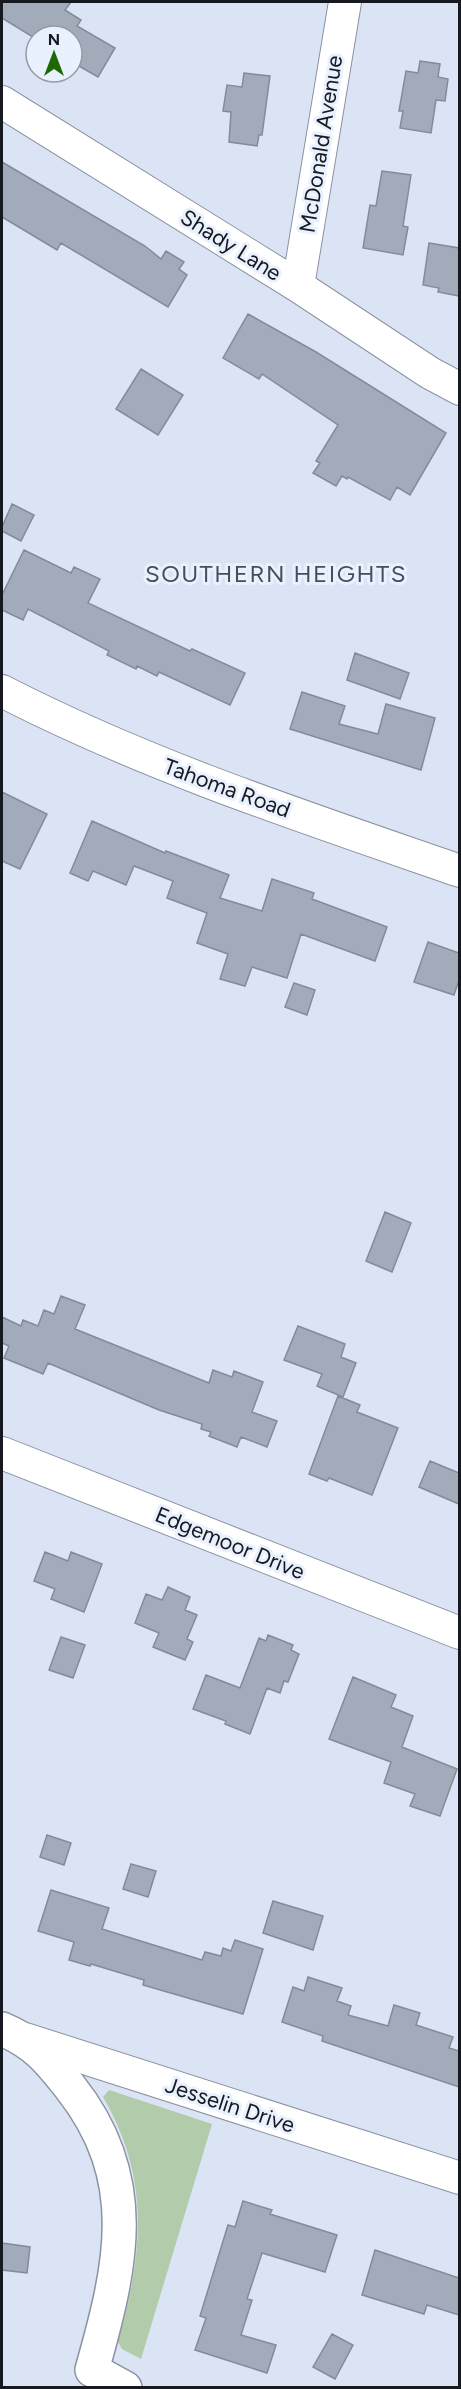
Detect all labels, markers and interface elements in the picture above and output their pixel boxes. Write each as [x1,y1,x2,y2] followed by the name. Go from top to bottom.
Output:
[24,24,84,84] north arrow
[48,30,60,49] text: N
[294,53,348,235] street label: McDonald Avenue
[176,203,286,287] street label: Shady Lane
[145,559,407,588] district label: SOUTHERN HEIGHTS
[160,753,294,823] street label: Tahoma Road
[151,1501,309,1585] street label: Edgemoor Drive
[162,2071,298,2139] street label: Jesselin Drive

